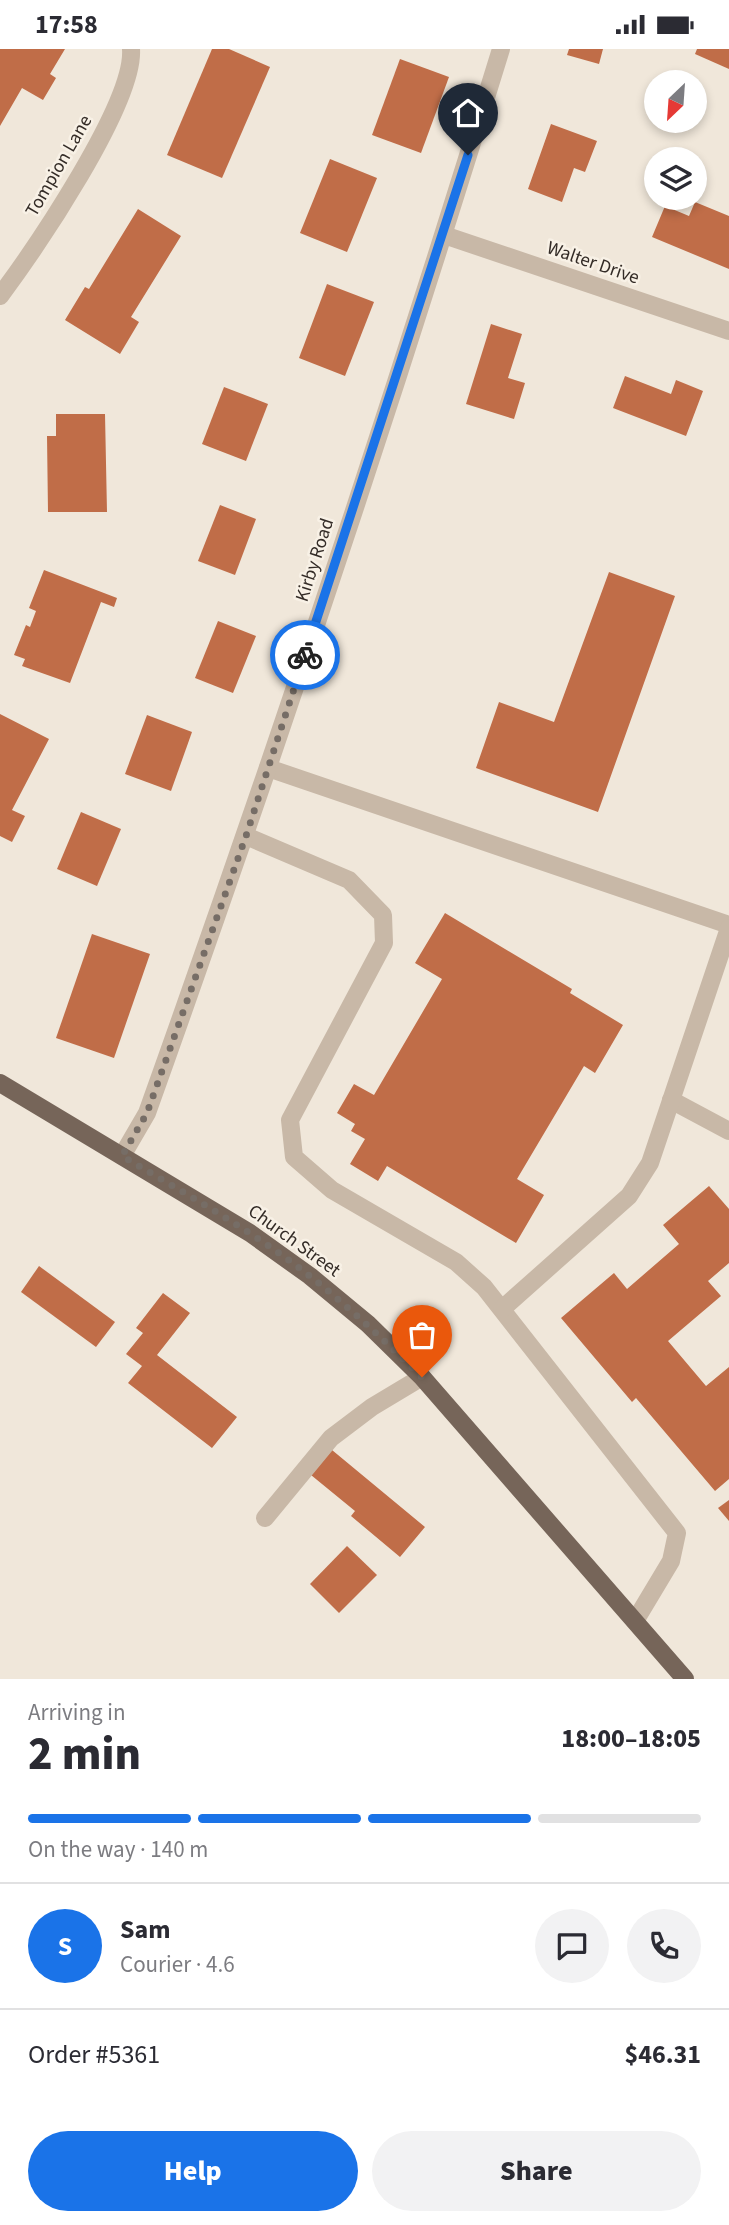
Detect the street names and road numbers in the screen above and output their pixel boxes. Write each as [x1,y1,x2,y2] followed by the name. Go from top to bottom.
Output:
[19,110,99,222] street label: Tompion Lane
[543,235,643,291] street label: Walter Drive
[289,515,341,605] street label: Kirby Road
[242,1198,346,1284] street label: Church Street

